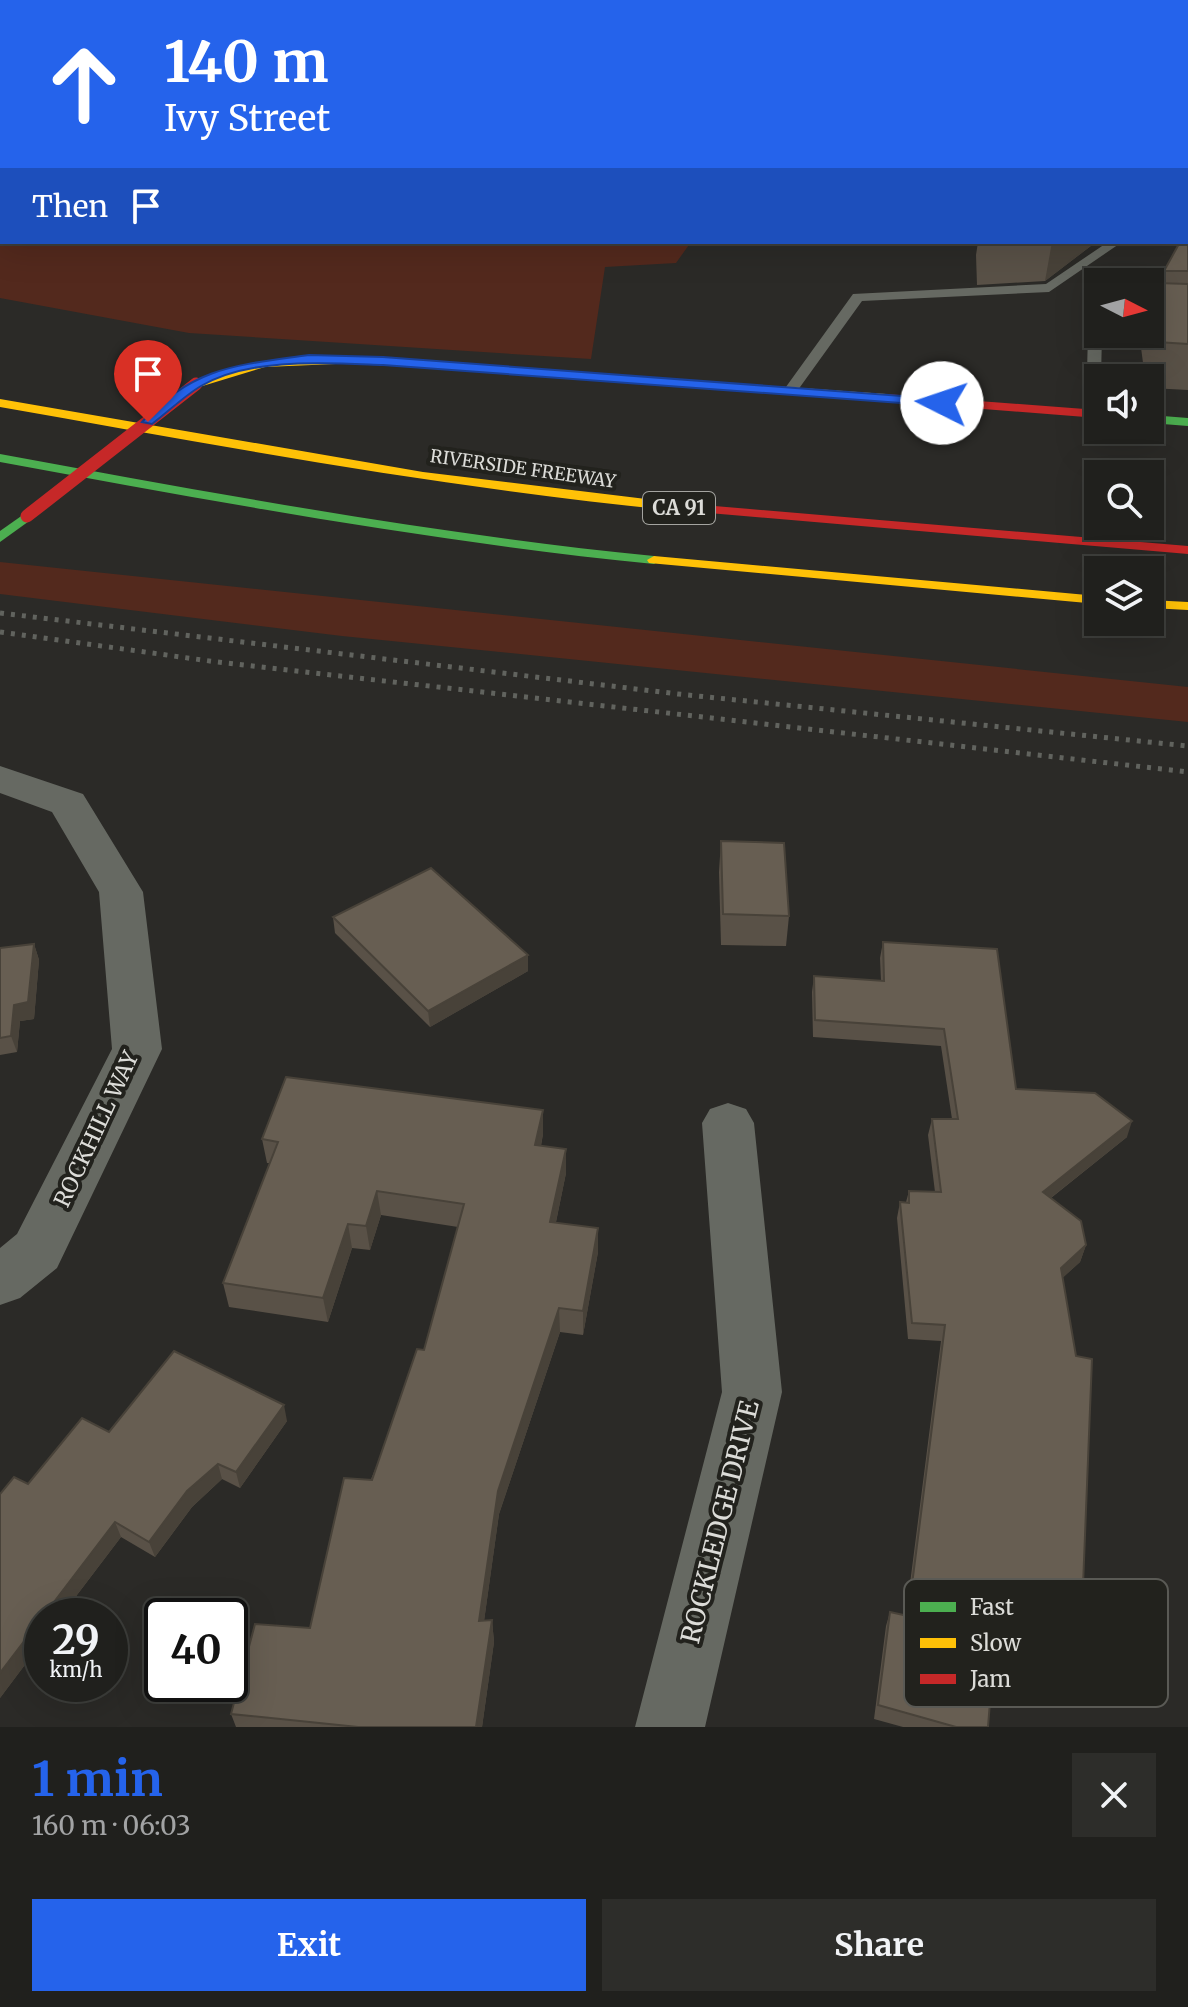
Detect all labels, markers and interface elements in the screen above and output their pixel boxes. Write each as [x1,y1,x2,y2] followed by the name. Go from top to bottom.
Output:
[164,27,329,97] text: 140 m
[32,32,136,136] icon: ahead
[164,96,330,141] text: Ivy Street
[124,184,168,228] icon: arrive
[32,187,108,225] text: Then
[1084,268,1164,348] north arrow
[1084,268,1164,636] map controls
[114,340,182,422] pin
[126,352,170,396] icon: arrive
[900,361,984,445] position arrow
[1084,364,1164,444] button: sound
[429,444,618,493] street label: RIVERSIDE FREEWAY
[1084,460,1164,540] button: search
[643,492,715,524] road number: CA 91
[1084,556,1164,636] button: layers
[48,1046,145,1211] street label: ROCKHILL WAY
[673,1396,766,1647] street label: ROCKLEDGE DRIVE
[904,1579,1168,1707] legend
[970,1593,1014,1621] text: Fast
[144,1598,248,1702] speed limit sign: 40
[52,1615,100,1665] text: 29
[970,1629,1021,1657] text: Slow
[50,1657,102,1682] text: km/h
[969,1665,1011,1693] text: Jam
[32,1749,163,1809] text: 1 min
[1072,1753,1156,1837] button: close
[32,1809,191,1842] text: 160 m · 06:03
[32,1899,586,1991] button: Exit
[602,1899,1156,1991] button: Share

